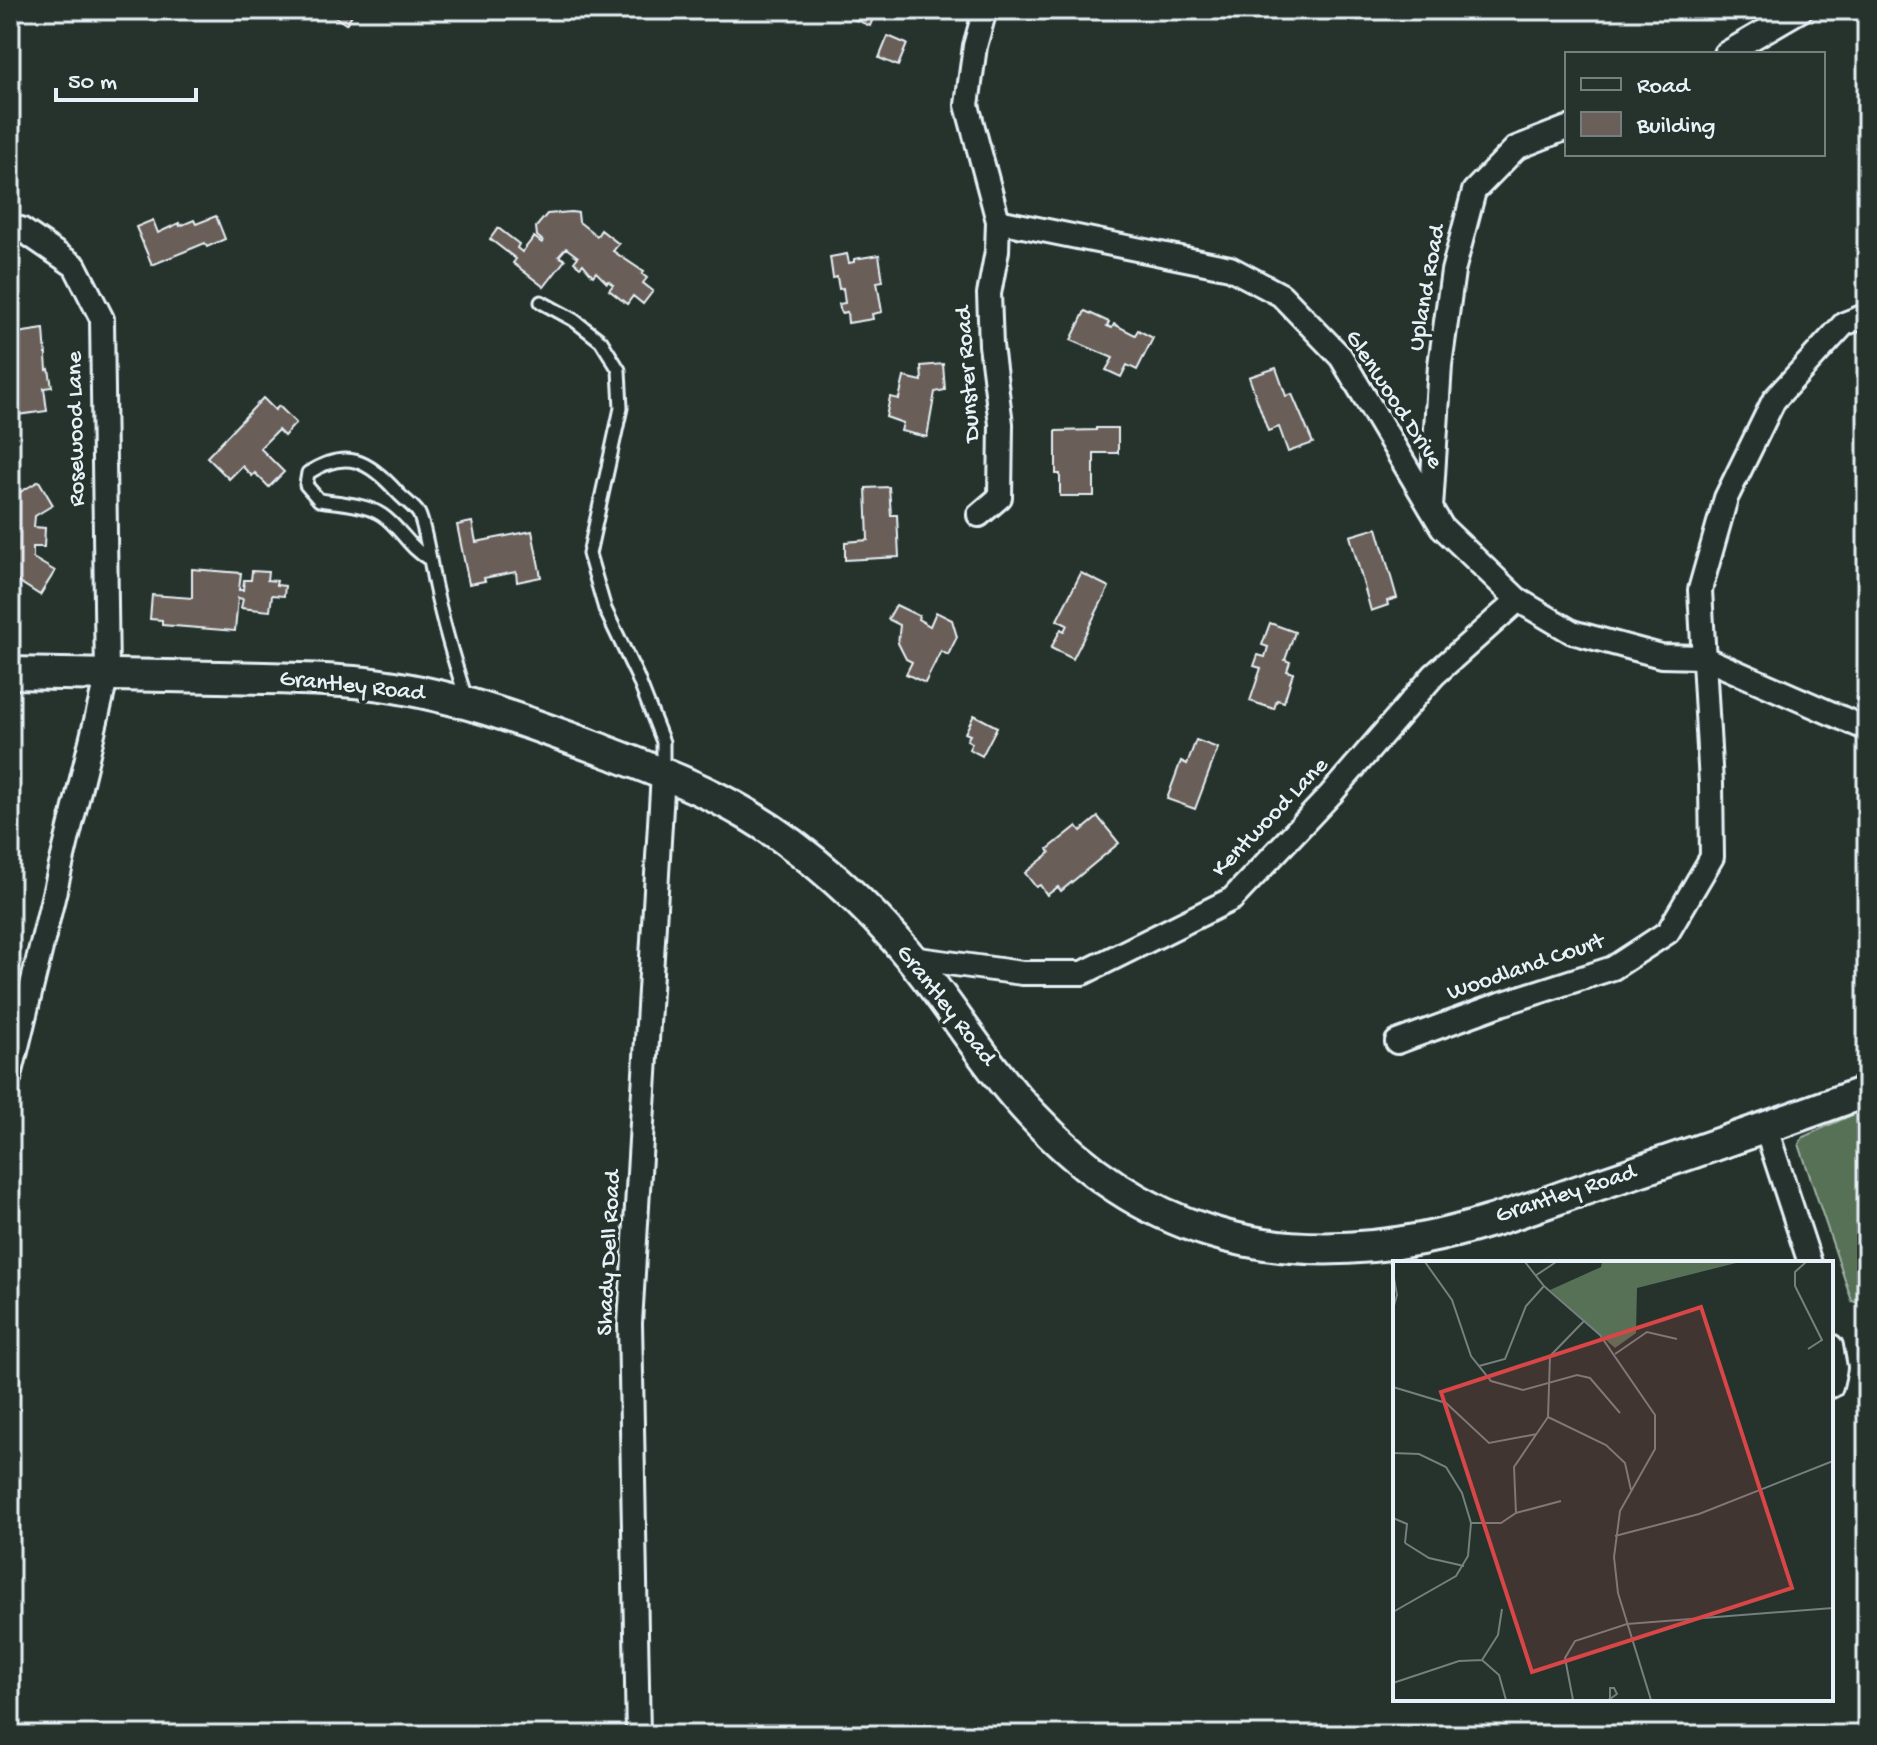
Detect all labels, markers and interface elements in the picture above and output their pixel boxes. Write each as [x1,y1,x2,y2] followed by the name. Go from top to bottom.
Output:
[56,52,196,102] scale bar
[1565,52,1825,156] legend
[68,69,117,98] text: 50 m
[1637,73,1691,102] text: Road
[1636,113,1715,142] text: Building
[1403,221,1454,353] street label: Upland Road
[950,303,988,445] street label: Dunster Road
[1337,325,1449,475] street label: Glenwood Drive
[61,350,93,507] street label: Rosewood Lane
[278,665,428,709] street label: Grantley Road
[1206,751,1336,884] street label: Kentwood Lane
[1444,927,1610,1008] street label: Woodland Court
[889,940,1002,1074] street label: Grantley Road
[1492,1158,1642,1231] street label: Grantley Road
[591,1168,629,1336] street label: Shady Dell Road
[1393,1261,1833,1701] inset map

